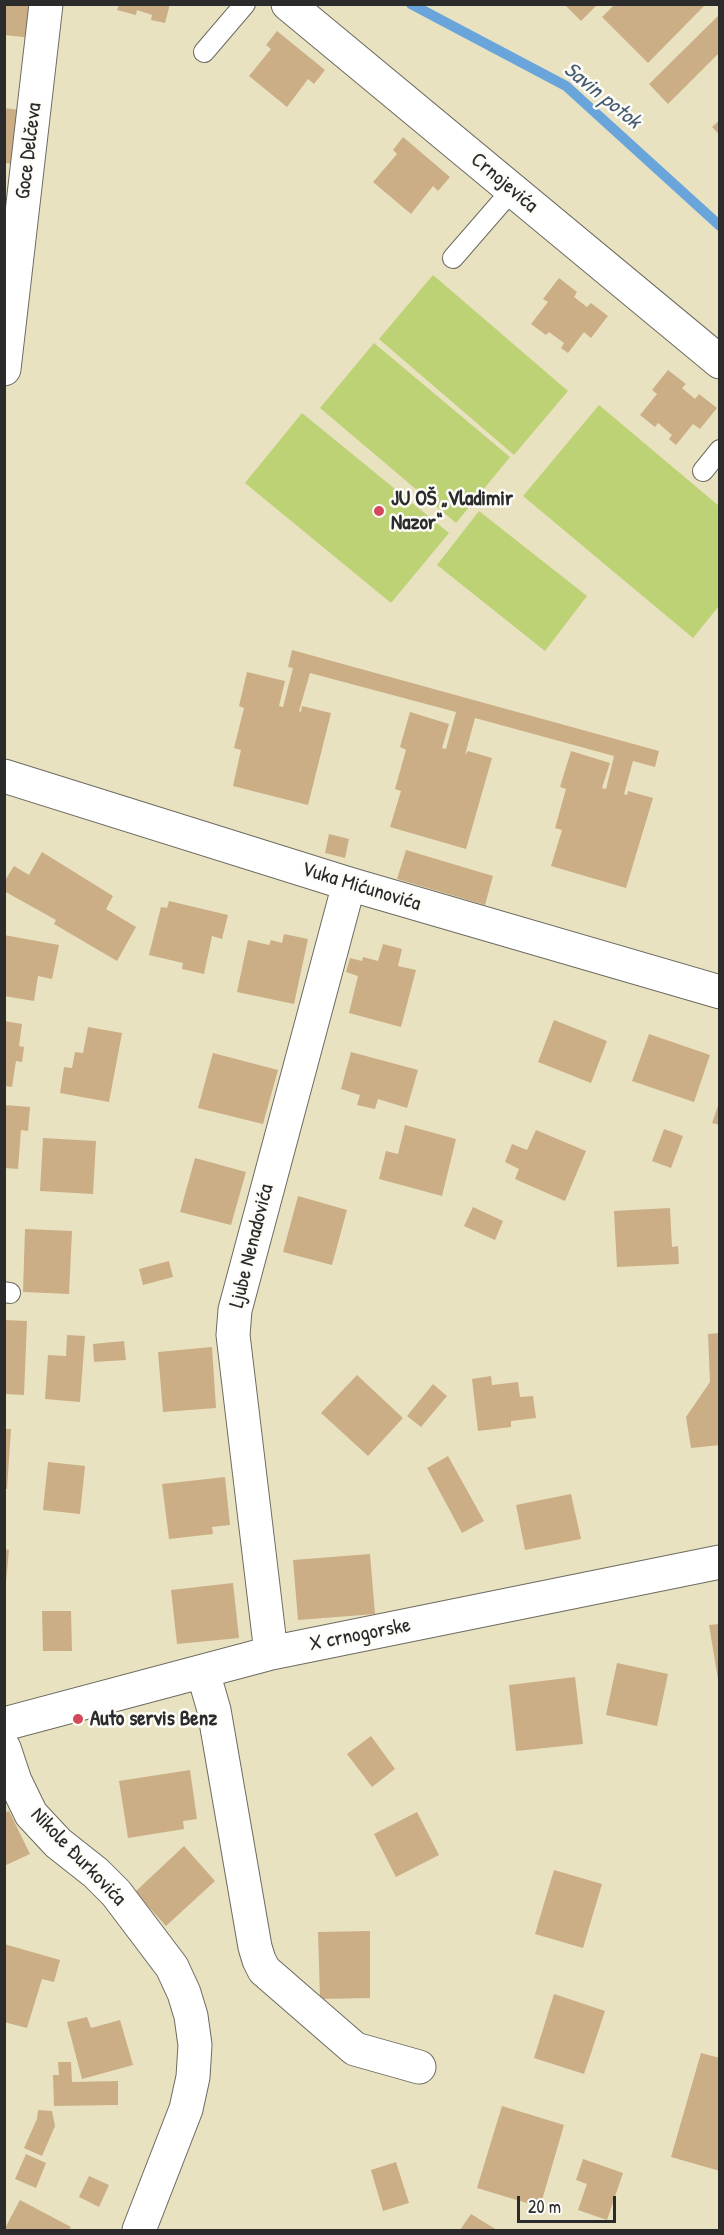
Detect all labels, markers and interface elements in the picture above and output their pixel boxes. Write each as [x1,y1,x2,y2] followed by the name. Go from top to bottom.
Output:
[558,57,646,135] water label: Savin potok
[11,101,47,201] street label: Goce Delčeva
[465,148,543,218] street label: Crnojevića
[391,486,513,536] place label: JU OŠ „Vladimir Nazor“
[372,504,386,518] marker: JU OŠ „Vladimir Nazor“
[298,857,424,917] street label: Vuka Mićunovića
[224,1182,280,1310] street label: Ljube Nenadovića
[307,1613,413,1657] street label: X crnogorske
[90,1706,217,1732] place label: Auto servis Benz
[71,1712,85,1726] marker: Auto servis Benz
[25,1803,131,1911] street label: Nikole Đurkovića
[520,2184,619,2222] scale bar
[528,2194,561,2219] text: 20 m

